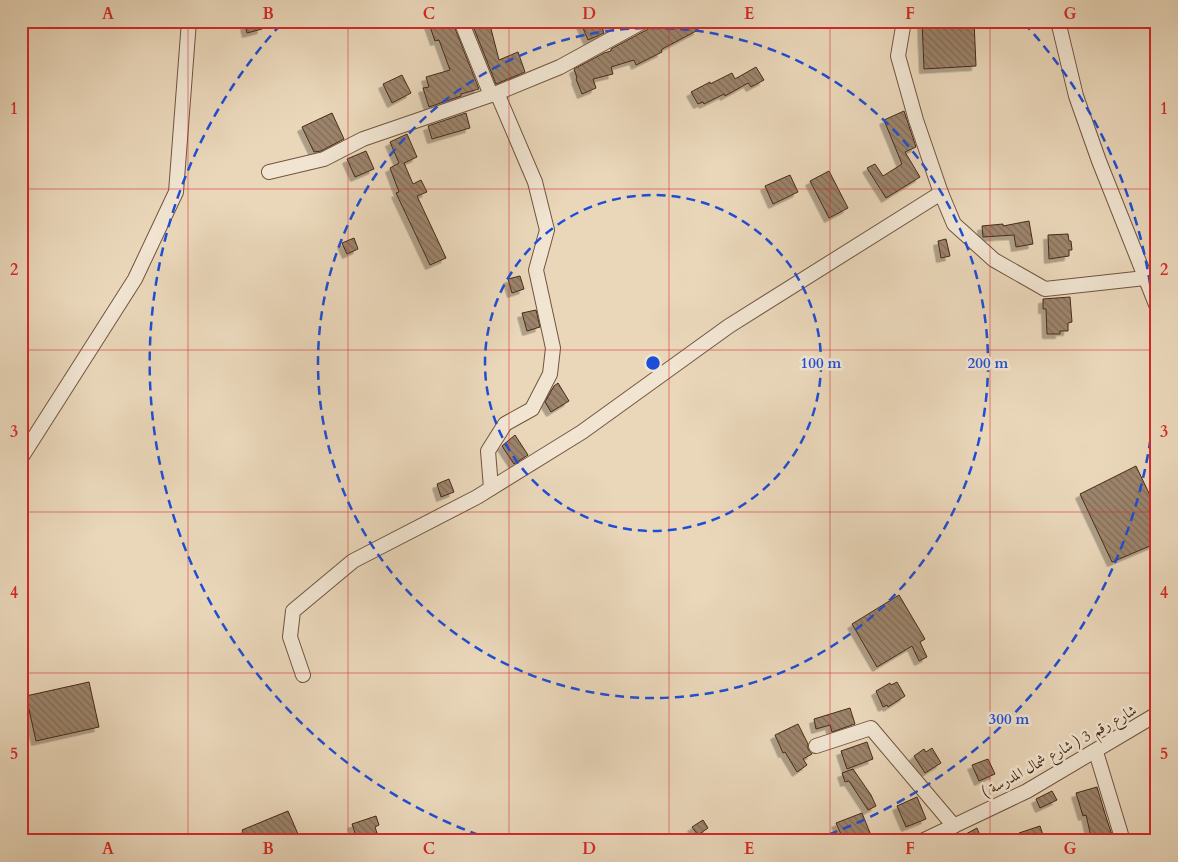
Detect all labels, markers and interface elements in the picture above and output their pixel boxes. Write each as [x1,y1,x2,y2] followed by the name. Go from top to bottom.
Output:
[102,3,114,25] text: A
[262,3,274,25] text: B
[423,3,435,25] text: C
[582,3,596,25] text: D
[744,3,754,25] text: E
[905,3,915,25] text: F
[1063,3,1077,25] text: G
[10,98,18,120] text: 1
[1160,98,1168,120] text: 1
[10,259,18,281] text: 2
[1160,259,1168,281] text: 2
[801,353,842,373] text: 100 m
[968,353,1009,373] text: 200 m
[644,354,662,372] centre of rings
[10,421,18,443] text: 3
[1160,421,1168,443] text: 3
[10,582,18,604] text: 4
[1160,582,1168,604] text: 4
[978,700,1142,806] street label: شارع رقم 3 ( شارع شمال المدرسة )
[989,709,1030,729] text: 300 m
[10,743,18,765] text: 5
[1160,743,1168,765] text: 5
[102,838,114,860] text: A
[262,838,274,860] text: B
[423,838,435,860] text: C
[582,838,596,860] text: D
[744,838,754,860] text: E
[905,838,915,860] text: F
[1063,838,1077,860] text: G

